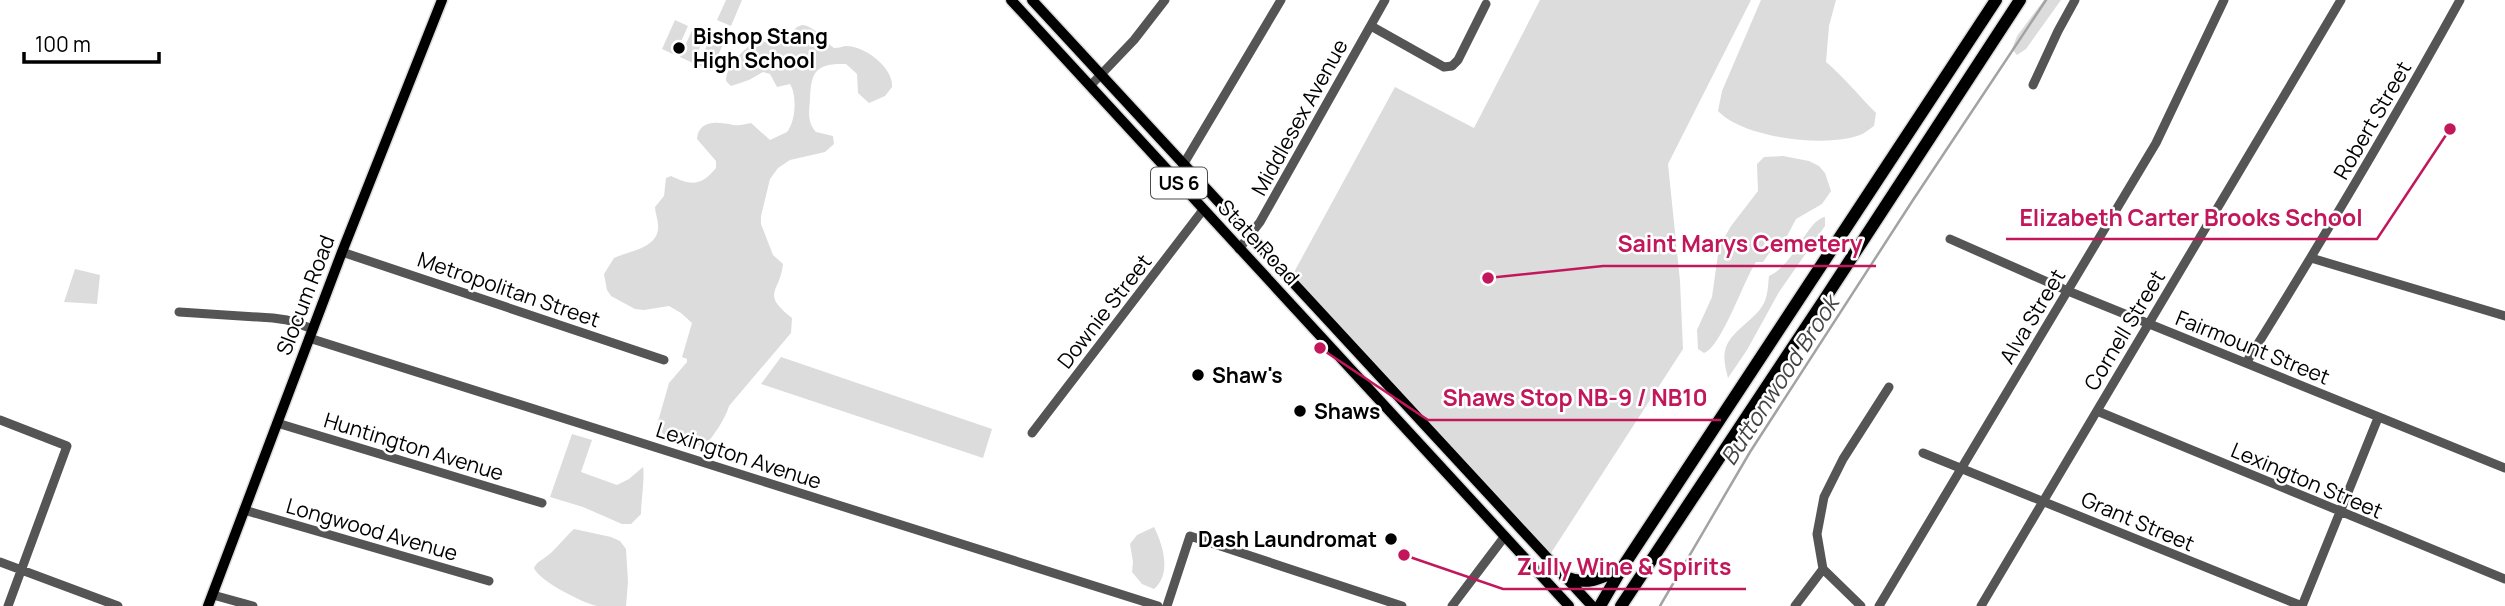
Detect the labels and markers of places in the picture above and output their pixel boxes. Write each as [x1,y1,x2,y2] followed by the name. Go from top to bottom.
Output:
[693,22,828,74] place label: Bishop Stang High School
[671,40,687,56] marker: Bishop Stang High School
[2006,195,2377,239] callout: Elizabeth Carter Brooks School
[1603,222,1876,266] callout: Saint Marys Cemetery
[1212,361,1283,389] place label: Shaw's
[1190,367,1206,383] marker: Shaw's
[1428,376,1721,420] callout: Shaws Stop NB-9 / NB10
[1314,397,1380,425] place label: Shaws
[1292,403,1308,419] marker: Shaws
[1198,525,1377,553] place label: Dash Laundromat
[1383,531,1399,547] marker: Dash Laundromat
[1503,545,1746,589] callout: Zully Wine & Spirits

